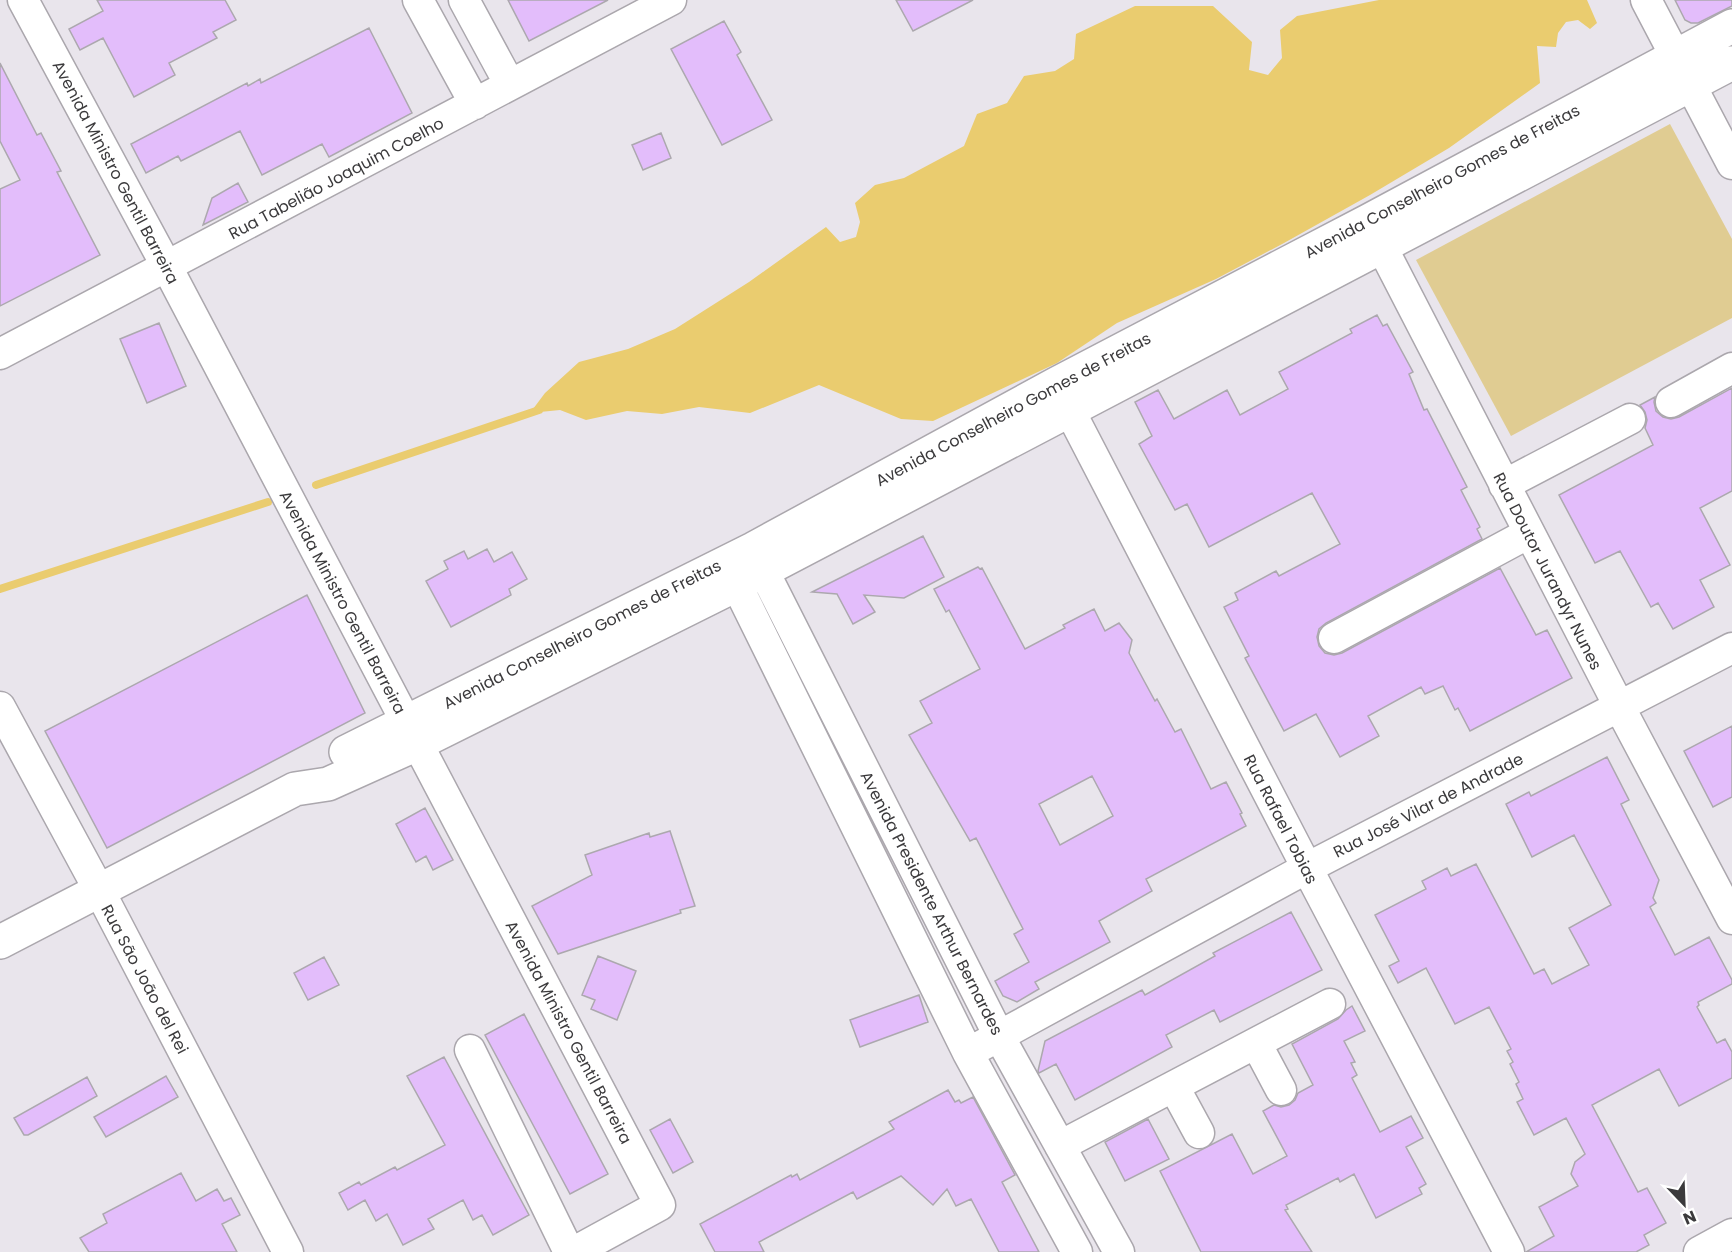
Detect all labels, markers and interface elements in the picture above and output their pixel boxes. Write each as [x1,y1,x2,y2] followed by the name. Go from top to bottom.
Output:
[47,56,184,288] street label: Avenida Ministro Gentil Barreira
[1300,99,1584,264] street label: Avenida Conselheiro Gomes de Freitas
[225,112,448,245] street label: Rua Tabelião Joaquim Coelho
[871,327,1155,492] street label: Avenida Conselheiro Gomes de Freitas
[1488,468,1608,674] street label: Rua Doutor Jurandyr Nunes
[274,486,411,718] street label: Avenida Ministro Gentil Barreira
[439,554,725,715] street label: Avenida Conselheiro Gomes de Freitas
[1329,747,1527,863] street label: Rua José Vilar de Andrade
[1238,750,1323,888] street label: Rua Rafael Tobias
[855,767,1008,1039] street label: Avenida Presidente Arthur Bernardes
[95,900,194,1058] street label: Rua São João del Rei
[500,916,637,1148] street label: Avenida Ministro Gentil Barreira
[1654,1174,1714,1234] north arrow
[1680,1204,1700,1230] text: N

